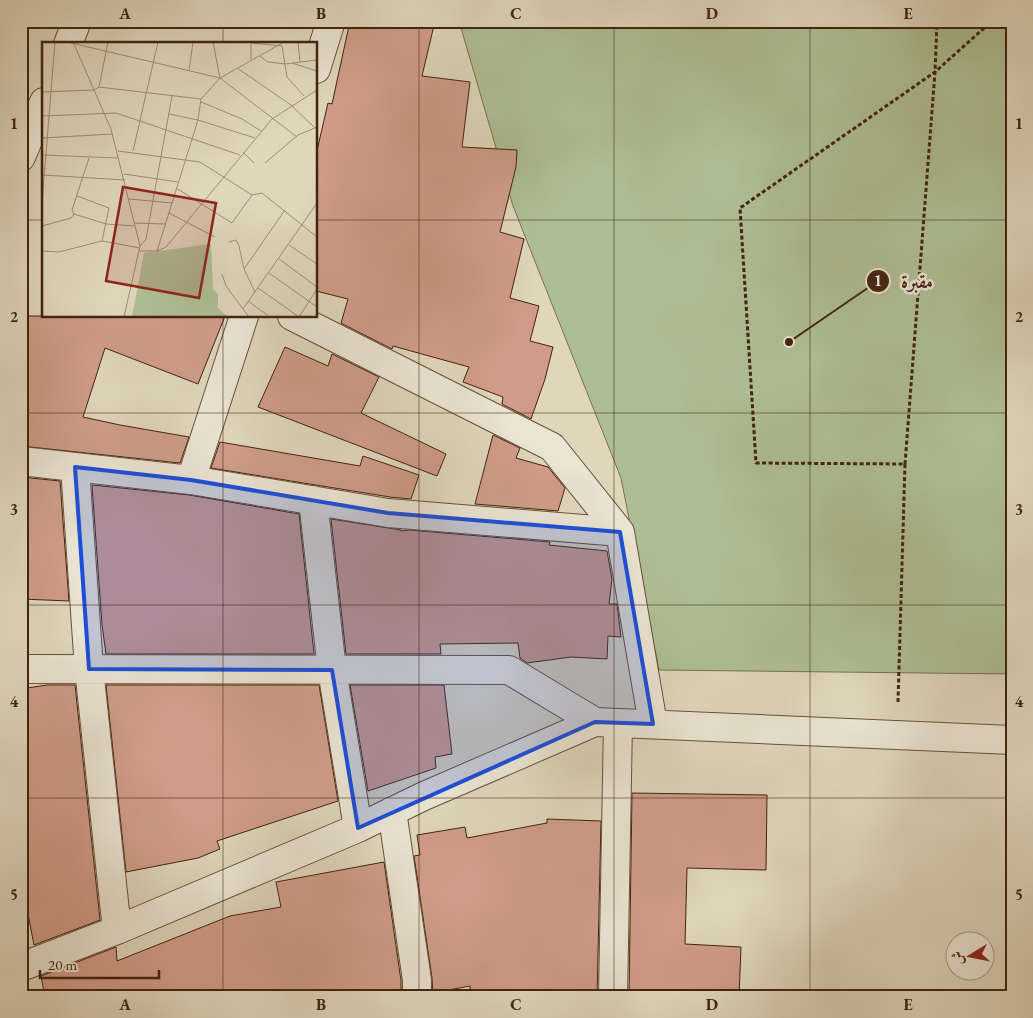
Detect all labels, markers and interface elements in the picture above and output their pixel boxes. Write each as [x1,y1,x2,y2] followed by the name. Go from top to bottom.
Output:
[118,3,131,24] text: A
[316,3,326,24] text: B
[510,3,522,24] text: C
[706,3,718,24] text: D
[903,3,913,24] text: E
[42,42,318,318] inset map
[10,113,18,134] text: 1
[1015,113,1023,134] text: 1
[866,264,943,298] callout: مقبرة
[901,269,933,294] text: مقبرة
[874,271,882,290] text: 1
[10,306,19,327] text: 2
[1015,306,1024,327] text: 2
[10,499,18,520] text: 3
[1015,499,1023,520] text: 3
[10,691,19,712] text: 4
[1015,691,1024,712] text: 4
[10,884,18,905] text: 5
[1015,884,1023,905] text: 5
[946,930,996,980] north arrow
[40,948,159,980] scale bar
[947,950,967,967] text: ش
[48,955,77,974] text: 20 m
[118,994,131,1015] text: A
[316,994,326,1015] text: B
[510,994,522,1015] text: C
[706,994,718,1015] text: D
[903,994,913,1015] text: E

